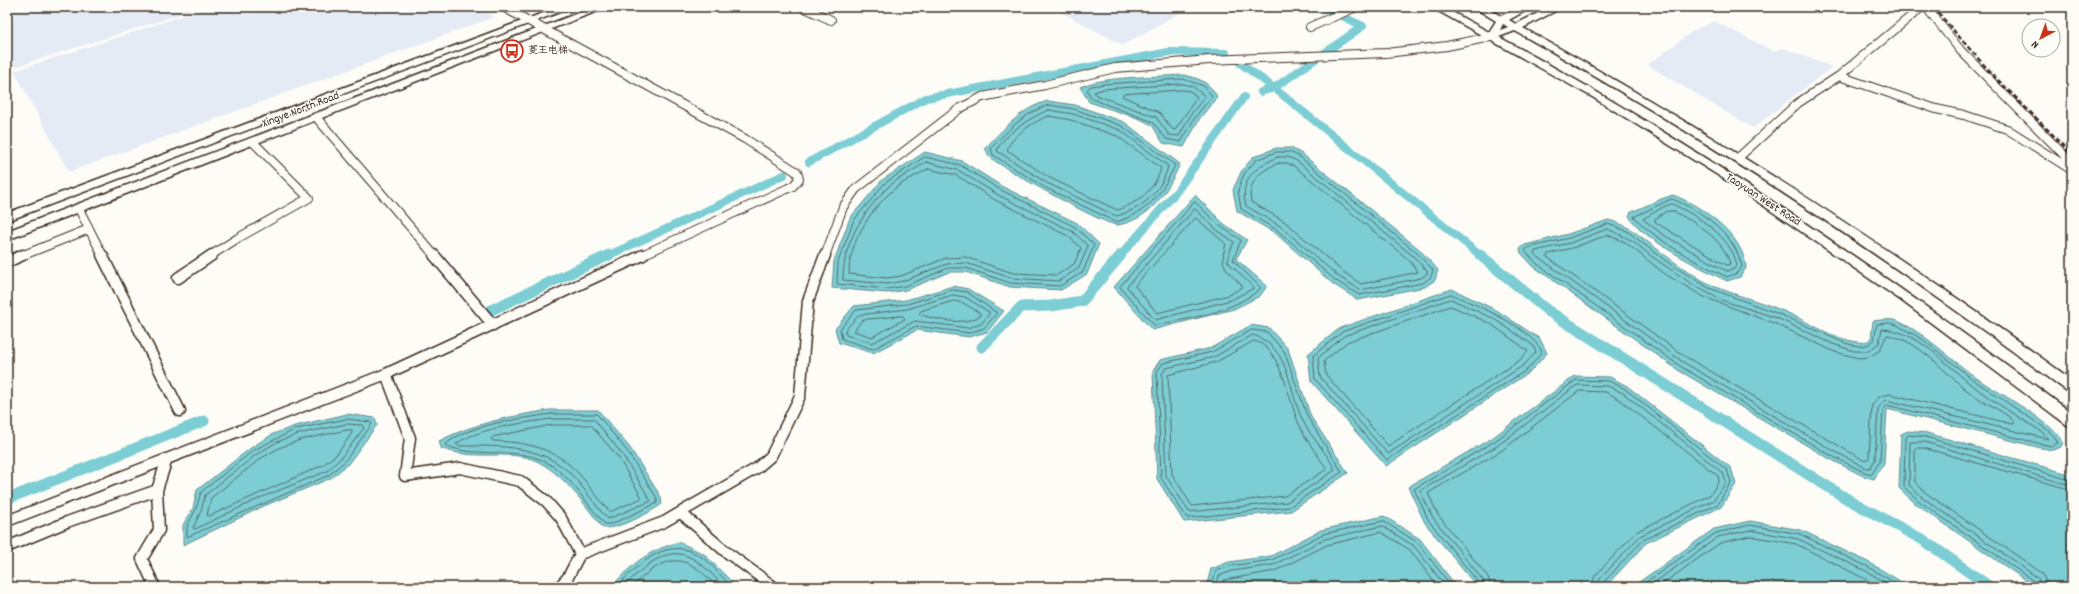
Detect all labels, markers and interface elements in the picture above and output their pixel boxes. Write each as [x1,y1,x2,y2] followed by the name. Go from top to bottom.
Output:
[2021,18,2061,58] north arrow
[2028,36,2043,52] text: N
[499,38,525,64] bus stop icon: 菱王电梯
[528,44,568,58] place label: 菱王电梯
[260,88,342,132] street label: Xingye North Road
[1722,169,1804,231] street label: Taoyuan West Road

